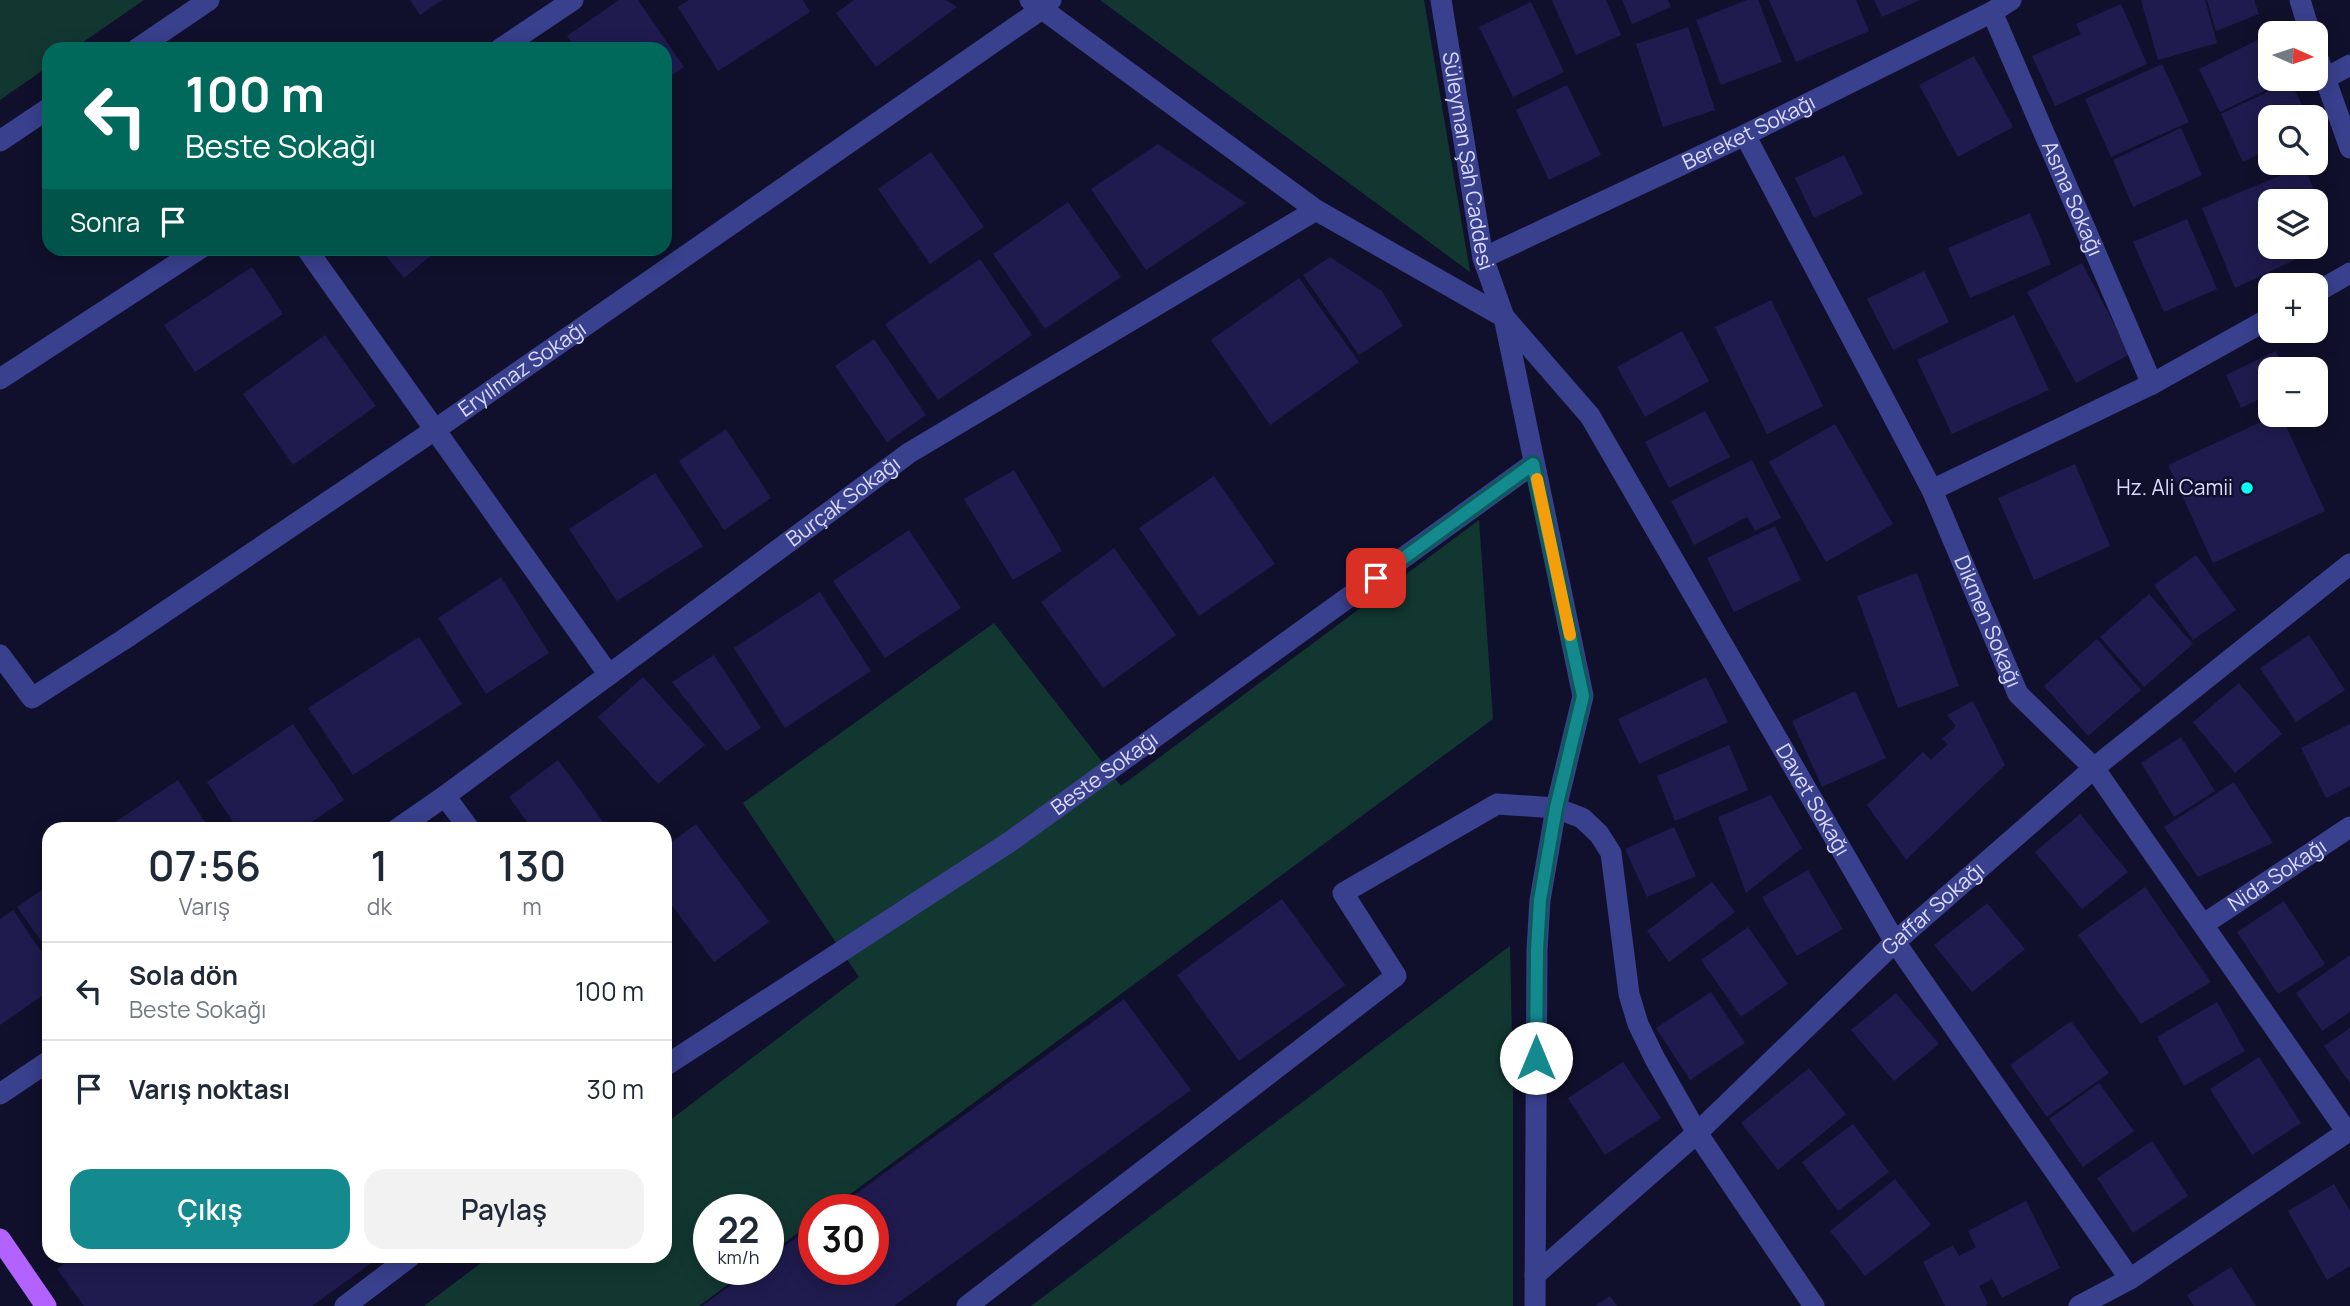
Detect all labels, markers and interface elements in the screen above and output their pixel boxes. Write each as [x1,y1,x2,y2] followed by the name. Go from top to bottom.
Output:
[2258,21,2328,91] north arrow
[2258,21,2328,427] map controls
[1437,50,1501,274] street label: Süleyman Şah Caddesi
[185,60,325,127] text: 100 m
[70,70,161,161] icon: left
[1677,87,1820,176] street label: Bereket Sokağı
[2258,105,2328,175] button: search
[185,124,376,168] text: Beste Sokağı
[2036,136,2110,260] street label: Asma Sokağı
[2258,189,2328,259] button: layers
[154,203,192,241] icon: arrive
[70,204,140,240] text: Sonra
[2258,273,2328,343] button: +
[452,314,591,423] street label: Eryılmaz Sokağı
[2258,357,2328,427] button: −
[780,449,906,552] street label: Burçak Sokağı
[2116,473,2233,501] place label: Hz. Ali Camii
[2239,480,2255,496] marker: Hz. Ali Camii
[1346,548,1406,608] pin
[1948,551,2029,691] street label: Dikmen Sokağı
[1357,559,1395,597] icon: arrive
[1045,725,1163,821] street label: Beste Sokağı
[1770,738,1857,861] street label: Davet Sokağı
[2222,832,2331,917] street label: Nida Sokağı
[148,836,261,894] text: 07:56
[370,836,388,894] text: 1
[498,836,566,894] text: 130
[1875,855,1990,961] street label: Gaffar Sokağı
[179,890,230,922] text: Varış
[367,890,392,922] text: dk
[522,890,542,922] text: m
[129,957,238,993] text: Sola dön
[70,972,108,1010] icon: left
[575,973,644,1009] text: 100 m
[129,993,266,1025] text: Beste Sokağı
[1499,1021,1573,1095] position arrow
[70,1070,108,1108] icon: arrive
[129,1071,290,1107] text: Varış noktası
[587,1071,644,1107] text: 30 m
[70,1169,350,1249] button: Çıkış
[364,1169,644,1249] button: Paylaş
[798,1194,889,1285] speed limit sign: 30
[718,1206,759,1254] text: 22
[718,1245,759,1269] text: km/h

